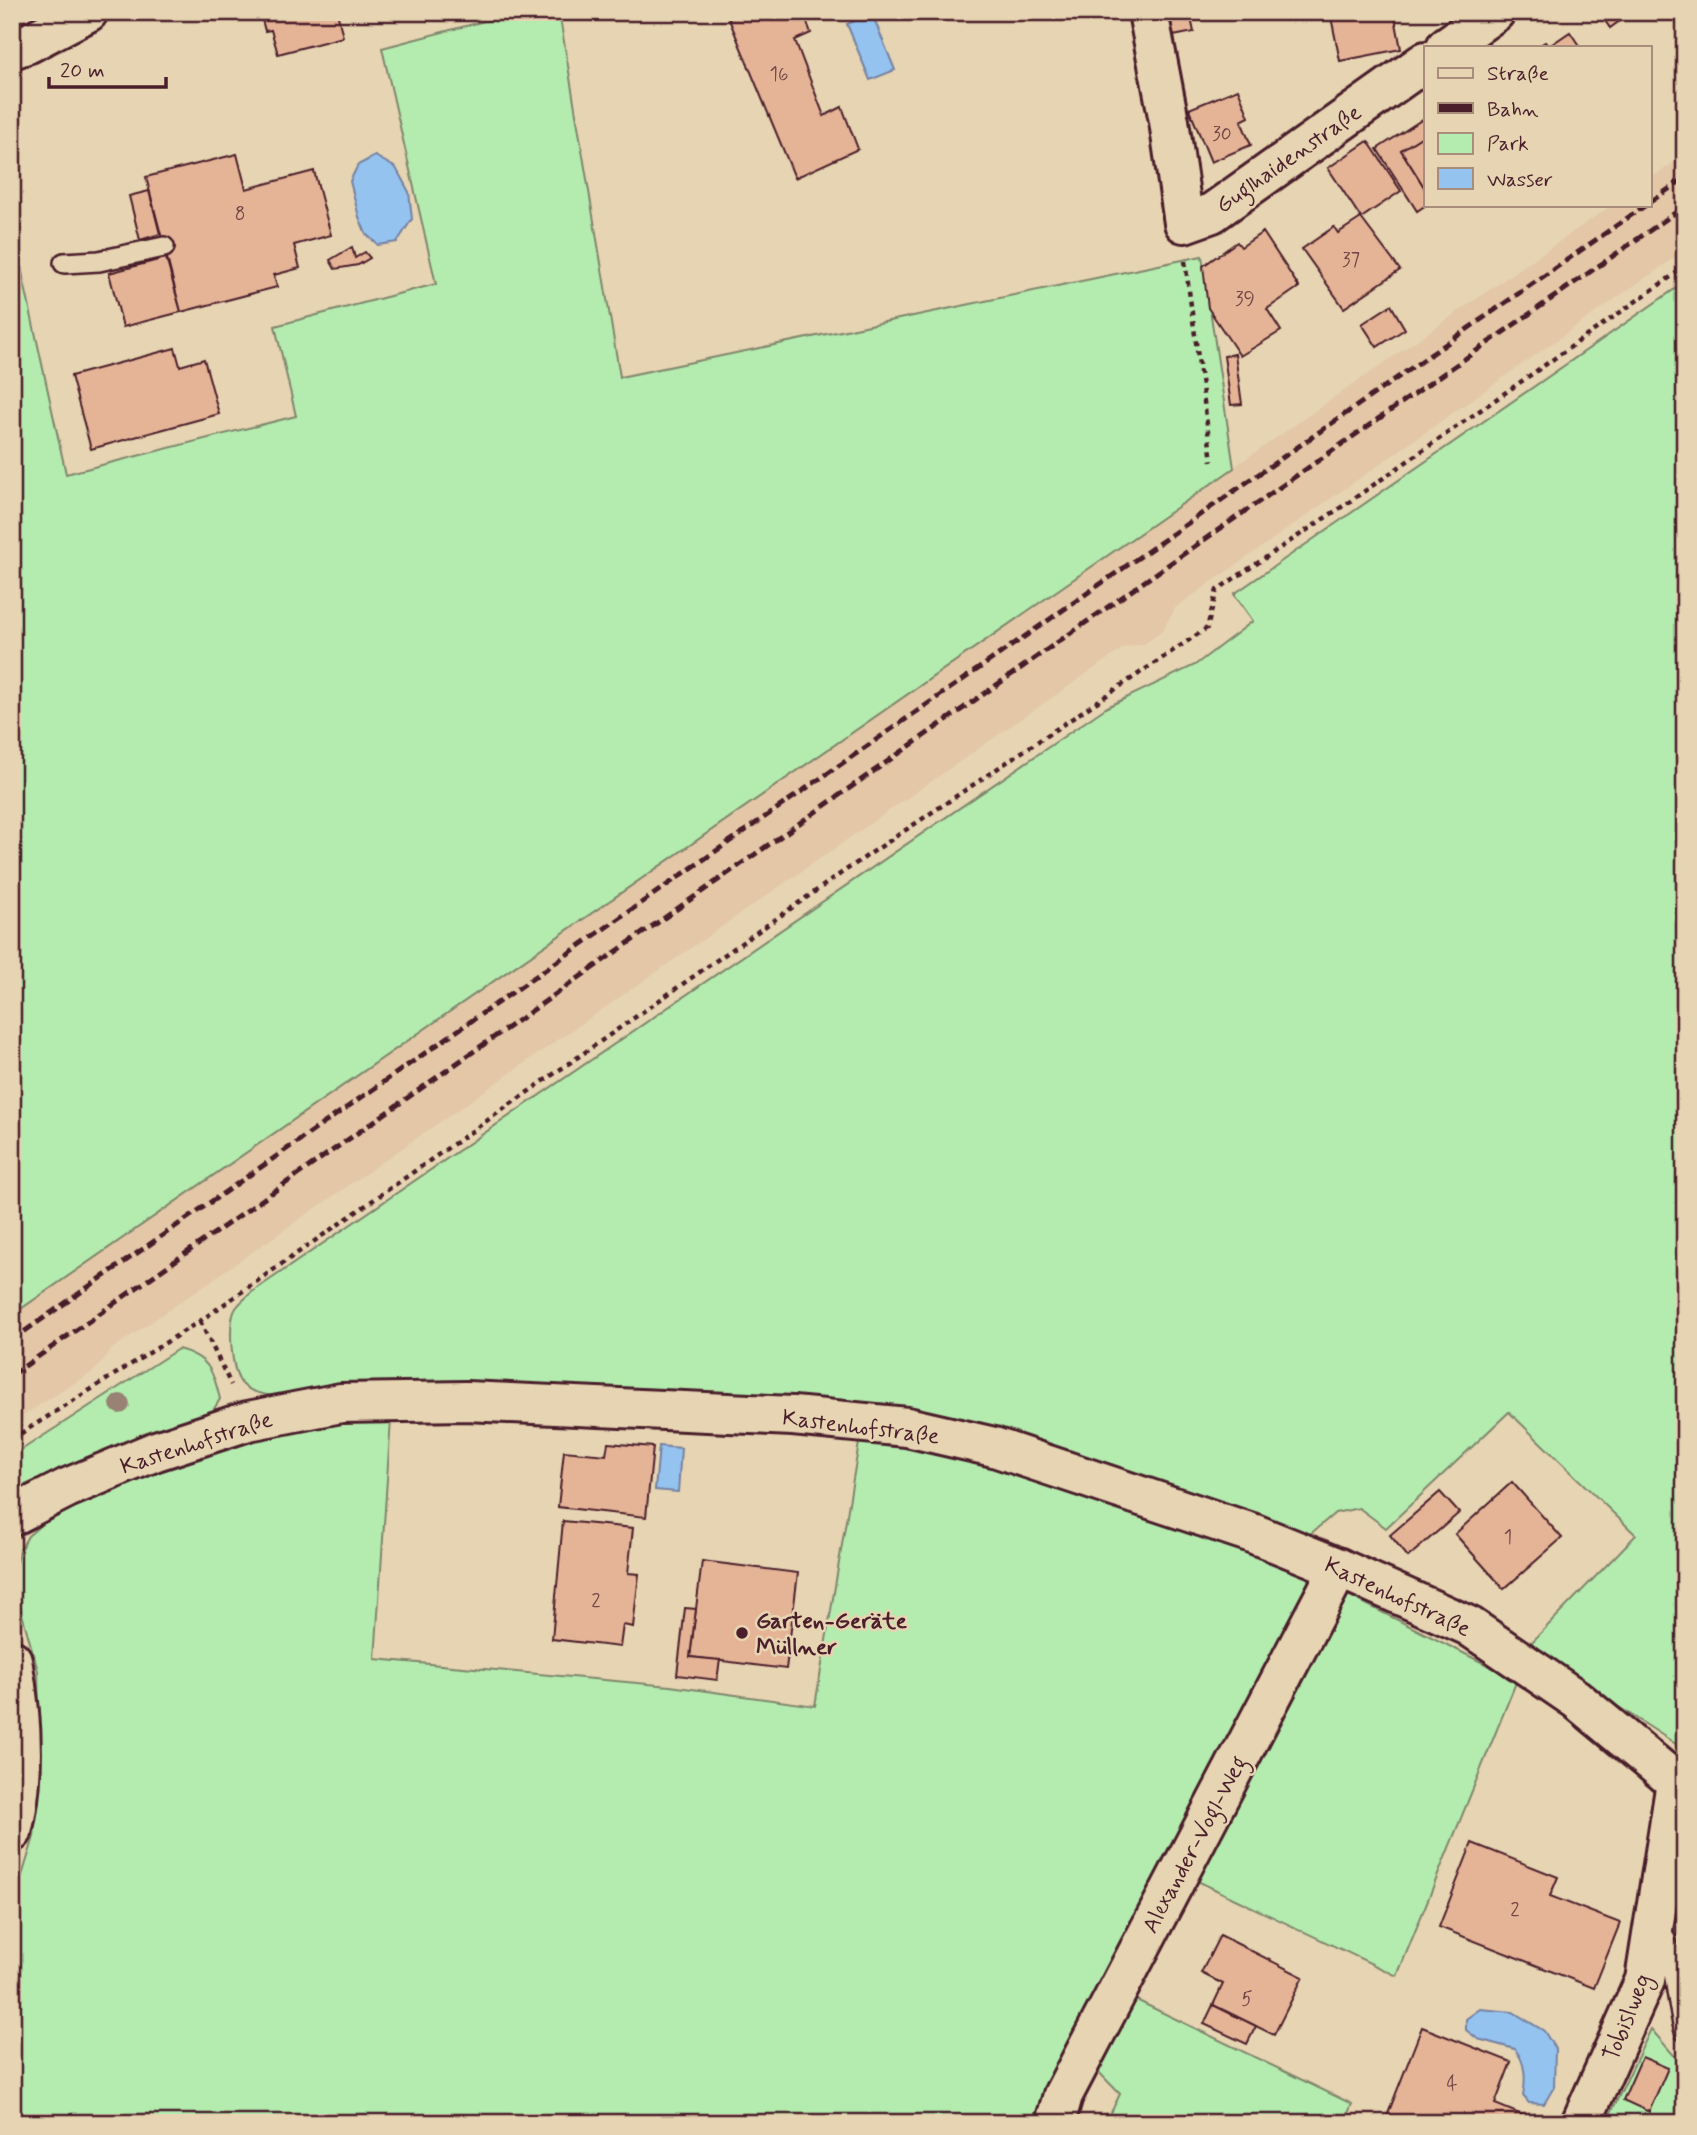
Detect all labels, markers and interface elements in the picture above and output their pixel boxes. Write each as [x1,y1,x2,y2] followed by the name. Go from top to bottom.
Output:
[49,46,166,90] scale bar
[1424,46,1652,206] legend
[60,57,105,85] text: 20 m
[1487,60,1549,88] text: Straße
[769,62,789,87] house number: 16
[1487,96,1539,124] text: Bahn
[1210,98,1369,223] street label: Guglhaidenstraße
[1212,122,1232,147] house number: 30
[1487,130,1529,158] text: Park
[1487,166,1553,194] text: Wasser
[235,202,245,227] house number: 8
[1342,248,1360,273] house number: 37
[1235,287,1255,312] house number: 39
[780,1403,941,1453] street label: Kastenhofstraße
[117,1405,277,1483] street label: Kastenhofstraße
[1504,1525,1512,1550] house number: 1
[1319,1551,1475,1645] street label: Kastenhofstraße
[591,1589,601,1614] house number: 2
[756,1607,908,1663] place label: Garten-Geräte Müllner
[734,1625,750,1641] marker: Garten-Geräte Müllner
[1136,1751,1257,1940] street label: Alexander-Vogl-Weg
[1510,1898,1520,1923] house number: 2
[1597,1970,1661,2067] street label: Tobislweg
[1241,1987,1253,2012] house number: 5
[1446,2072,1458,2097] house number: 4

